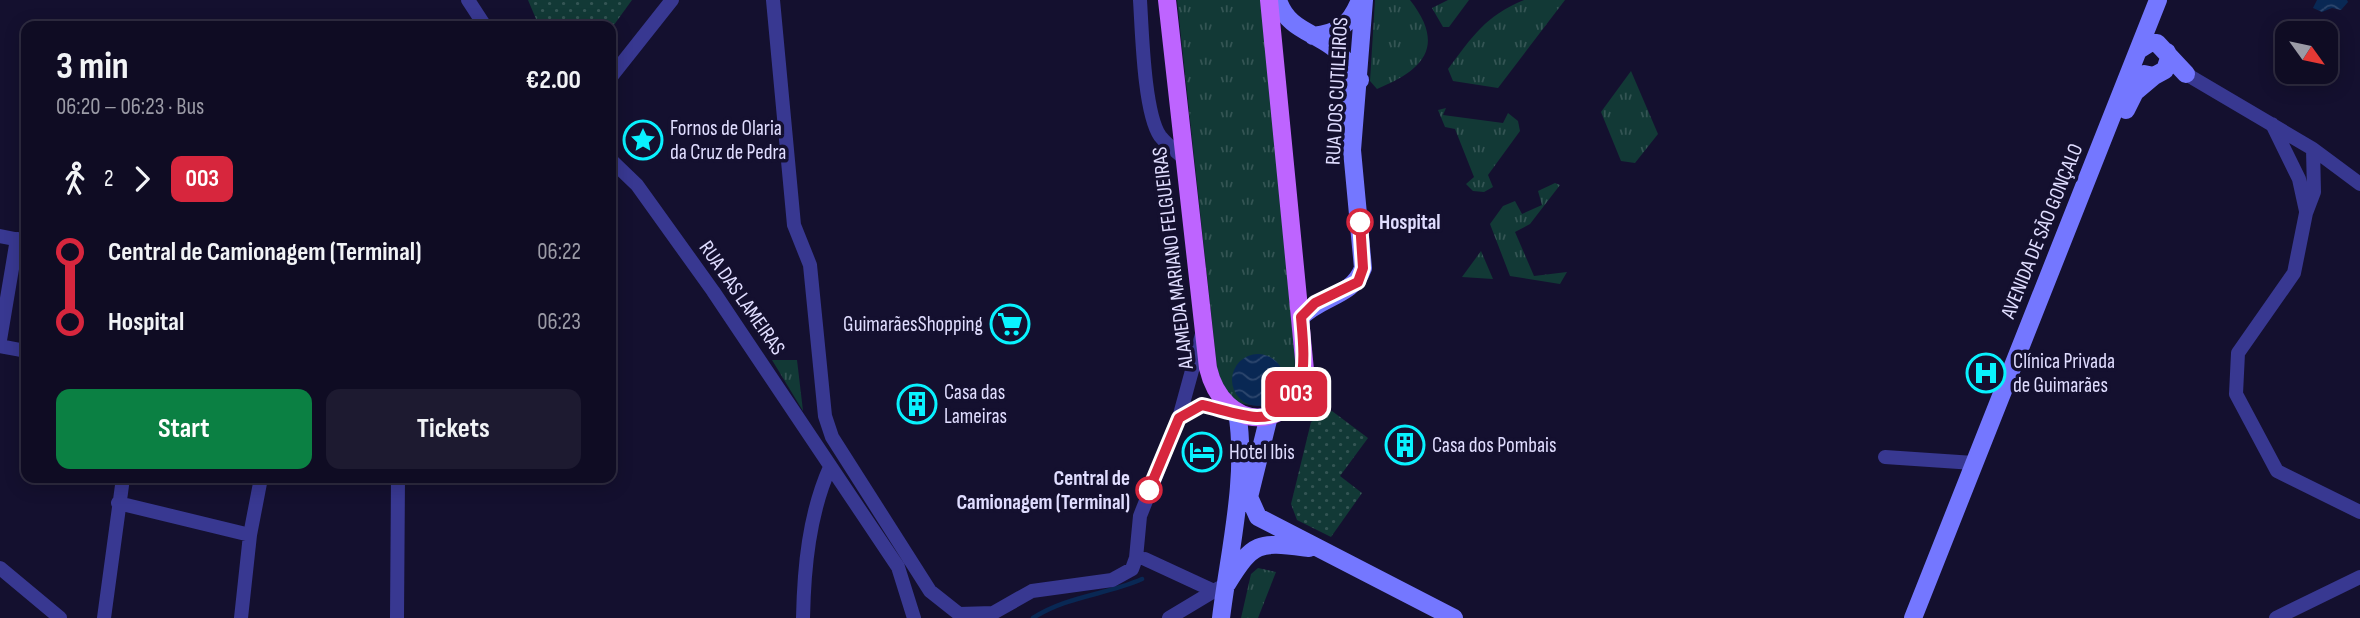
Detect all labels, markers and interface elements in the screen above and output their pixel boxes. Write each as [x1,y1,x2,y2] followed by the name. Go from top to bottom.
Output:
[1321,17,1353,165] street label: RUA DOS CUTILEIROS
[2275,21,2338,84] north arrow
[2275,21,2338,84] map controls
[56,44,129,89] text: 3 min
[526,65,581,96] text: €2.00
[56,93,204,121] text: 06:20 – 06:23 · Bus
[670,116,786,165] place label: Fornos de Olaria da Cruz de Pedra
[622,119,664,161] place icon: Fornos de Olaria da Cruz de Pedra
[1995,140,2088,323] street label: AVENIDA DE SÃO GONÇALO
[1147,145,1199,372] street label: ALAMEDA MARIANO FELGUEIRAS
[56,160,94,198] icon: walk
[123,160,161,198] icon: forward
[185,164,219,193] text: 003
[104,165,113,193] text: 2
[1347,209,1373,235] marker: Hospital
[1379,210,1441,235] place label: Hospital
[694,236,790,360] street label: RUA DAS LAMEIRAS
[108,237,422,268] text: Central de Camionagem (Terminal)
[537,238,581,266] text: 06:22
[989,303,1031,345] supermarket icon: GuimarãesShopping
[108,307,184,338] text: Hospital
[537,308,581,336] text: 06:23
[843,312,983,337] place label: GuimarãesShopping
[2013,349,2115,398] place label: Clínica Privada de Guimarães
[1965,352,2007,394] hospital icon: Clínica Privada de Guimarães
[1256,371,1336,417] line badge: 003
[1279,379,1313,408] text: 003
[944,380,1007,429] place label: Casa das Lameiras
[896,383,938,425] building icon: Casa das Lameiras
[56,389,312,469] button: Start
[326,389,581,469] button: Tickets
[1384,424,1426,466] building icon: Casa dos Pombais
[1181,431,1223,473] hotel icon: Hotel Ibis
[1432,433,1556,458] place label: Casa dos Pombais
[1229,440,1295,465] place label: Hotel Ibis
[957,466,1130,515] place label: Central de Camionagem (Terminal)
[1136,477,1162,503] marker: Central de Camionagem (Terminal)

